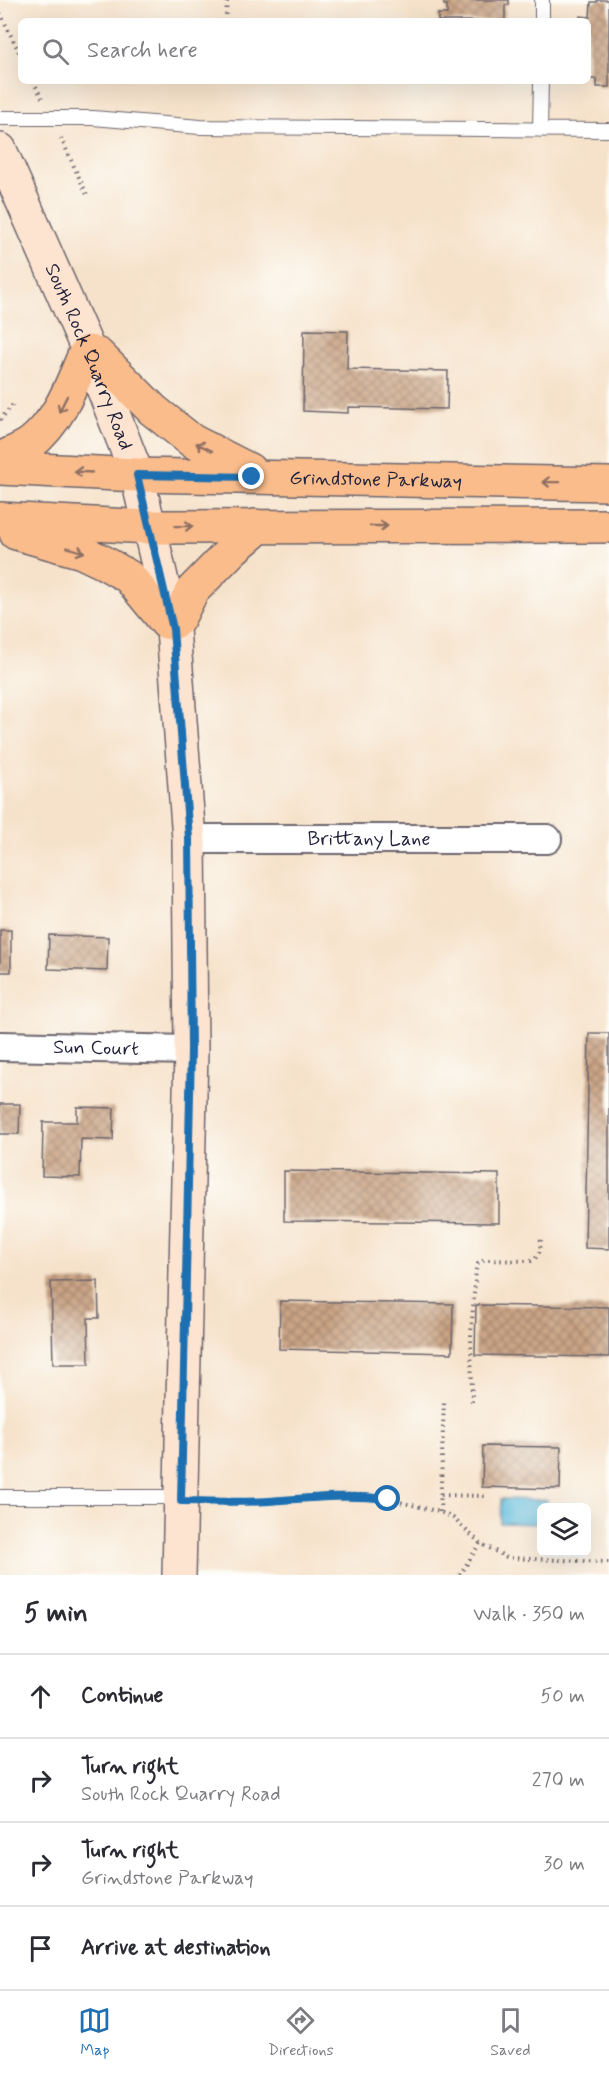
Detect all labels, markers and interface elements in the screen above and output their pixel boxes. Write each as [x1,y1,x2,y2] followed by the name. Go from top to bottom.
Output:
[18,18,591,84] search box
[39,35,72,68] icon: search
[87,37,198,65] text: Search here
[38,259,139,454] street label: South Rock Quarry Road
[57,394,68,412] one-way arrow
[195,440,213,452] one-way arrow
[238,463,264,489] route end
[289,464,462,495] street label: Grindstone Parkway
[73,467,93,478] one-way arrow
[541,477,561,488] one-way arrow
[174,520,194,532] one-way arrow
[369,520,389,532] one-way arrow
[66,545,85,556] one-way arrow
[308,826,430,853] street label: Brittany Lane
[53,1034,139,1062] street label: Sun Court
[374,1485,400,1511] route start
[537,1503,591,1557] map controls
[537,1503,591,1557] button: layers
[24,1597,88,1631] text: 5 min
[473,1601,585,1628] text: Walk · 350 m
[24,1680,57,1713] icon: ahead
[81,1682,163,1710] text: Continue
[540,1683,585,1710] text: 50 m
[81,1753,179,1781] text: Turn right
[24,1764,57,1797] icon: right
[532,1767,585,1794] text: 270 m
[81,1781,281,1808] text: South Rock Quarry Road
[81,1837,179,1865] text: Turn right
[24,1848,57,1881] icon: right
[543,1851,585,1878] text: 30 m
[81,1865,254,1892] text: Grindstone Parkway
[24,1932,57,1965] icon: arrive
[81,1934,271,1962] text: Arrive at destination
[78,2004,111,2061] tab: Map
[268,2004,334,2061] tab: Directions
[490,2004,531,2061] tab: Saved

